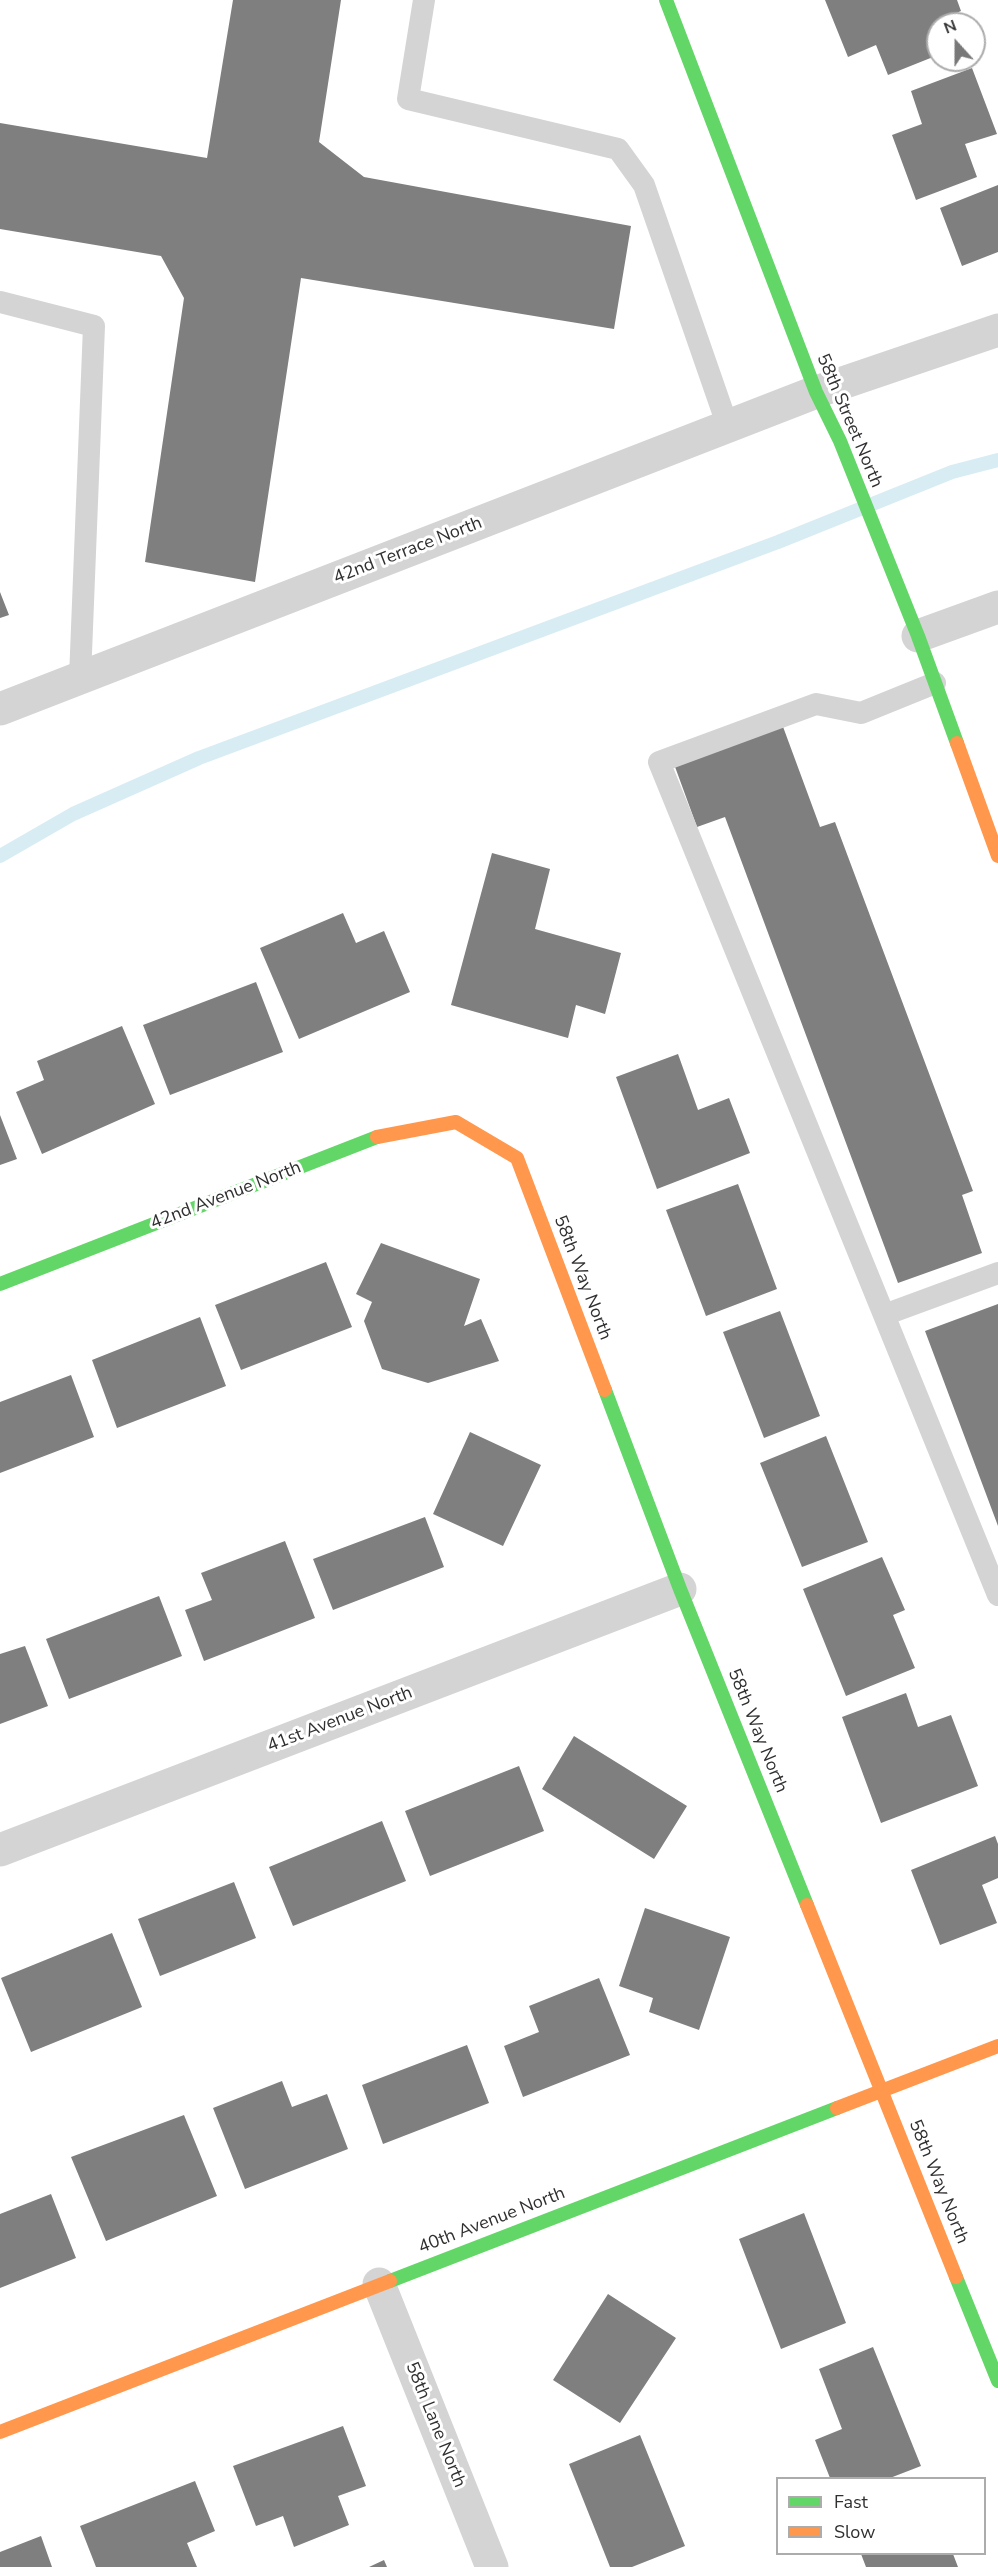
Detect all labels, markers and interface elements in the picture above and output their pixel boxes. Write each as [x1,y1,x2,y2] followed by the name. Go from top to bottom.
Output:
[926,12,986,72] north arrow
[941,15,960,39] text: N
[811,351,887,491] street label: 58th Street North
[331,513,485,589] street label: 42nd Terrace North
[148,1157,304,1235] street label: 42nd Avenue North
[548,1213,616,1343] street label: 58th Way North
[722,1666,792,1796] street label: 58th Way North
[264,1682,416,1758] street label: 41st Avenue North
[903,2117,973,2247] street label: 58th Way North
[416,2183,568,2259] street label: 40th Avenue North
[400,2359,470,2491] street label: 58th Lane North
[776,2477,986,2555] legend
[834,2490,868,2514] text: Fast
[834,2520,875,2544] text: Slow

